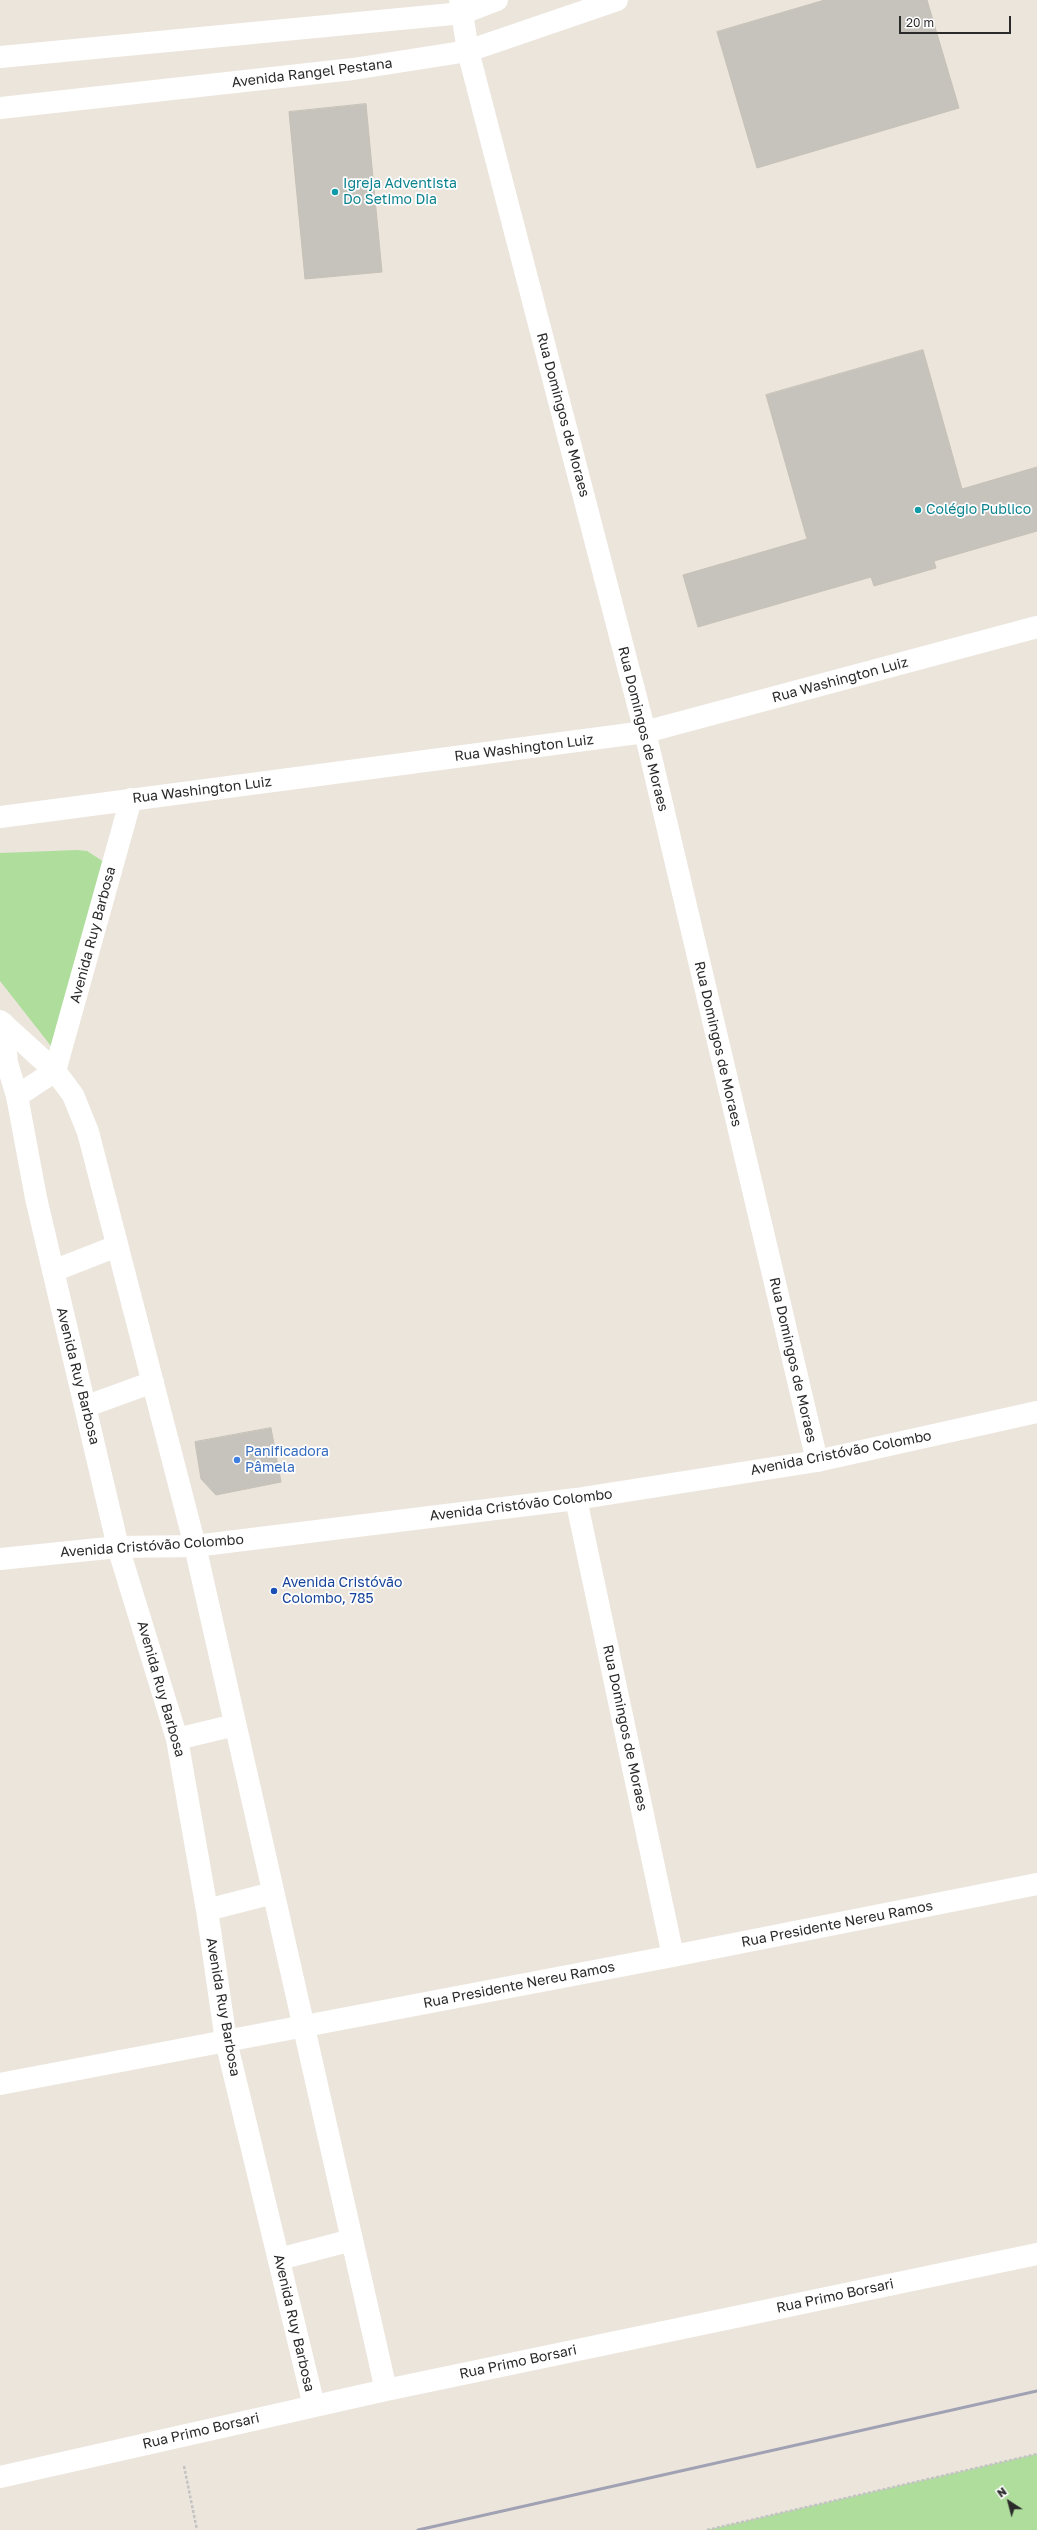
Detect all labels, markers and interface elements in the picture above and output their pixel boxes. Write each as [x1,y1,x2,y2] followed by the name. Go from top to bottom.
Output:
[901,8,1013,34] scale bar
[906,15,934,30] text: 20 m
[231,55,393,91] street label: Avenida Rangel Pestana
[343,176,457,208] place label: Igreja Adventista Do Setimo Dia
[330,187,340,197] marker: Igreja Adventista Do Setimo Dia
[533,331,593,499] street label: Rua Domingos de Moraes
[926,502,1031,518] place label: Colégio Publico
[913,505,923,515] marker: Colégio Publico
[614,645,672,813] street label: Rua Domingos de Moraes
[770,654,910,706] street label: Rua Washington Luiz
[453,731,595,765] street label: Rua Washington Luiz
[131,773,273,807] street label: Rua Washington Luiz
[67,865,119,1005] street label: Avenida Ruy Barbosa
[691,960,745,1128] street label: Rua Domingos de Moraes
[766,1276,820,1444] street label: Rua Domingos de Moraes
[53,1306,103,1446] street label: Avenida Ruy Barbosa
[749,1427,933,1479] street label: Avenida Cristóvão Colombo
[245,1444,329,1476] place label: Panificadora Pâmela
[232,1455,242,1465] marker: Panificadora Pâmela
[429,1485,613,1525] street label: Avenida Cristóvão Colombo
[60,1531,244,1561] street label: Avenida Cristóvão Colombo
[282,1575,402,1608] place label: Avenida Cristóvão Colombo, 785
[269,1586,279,1596] marker: Avenida Cristóvão Colombo, 785
[134,1619,188,1759] street label: Avenida Ruy Barbosa
[599,1643,651,1813] street label: Rua Domingos de Moraes
[740,1897,934,1951] street label: Rua Presidente Nereu Ramos
[203,1936,243,2078] street label: Avenida Ruy Barbosa
[422,1958,616,2012] street label: Rua Presidente Nereu Ramos
[270,2253,318,2393] street label: Avenida Ruy Barbosa
[775,2275,895,2317] street label: Rua Primo Borsari
[458,2341,578,2383] street label: Rua Primo Borsari
[141,2409,261,2453] street label: Rua Primo Borsari
[989,2482,1029,2522] north arrow
[994,2484,1009,2500] text: N

